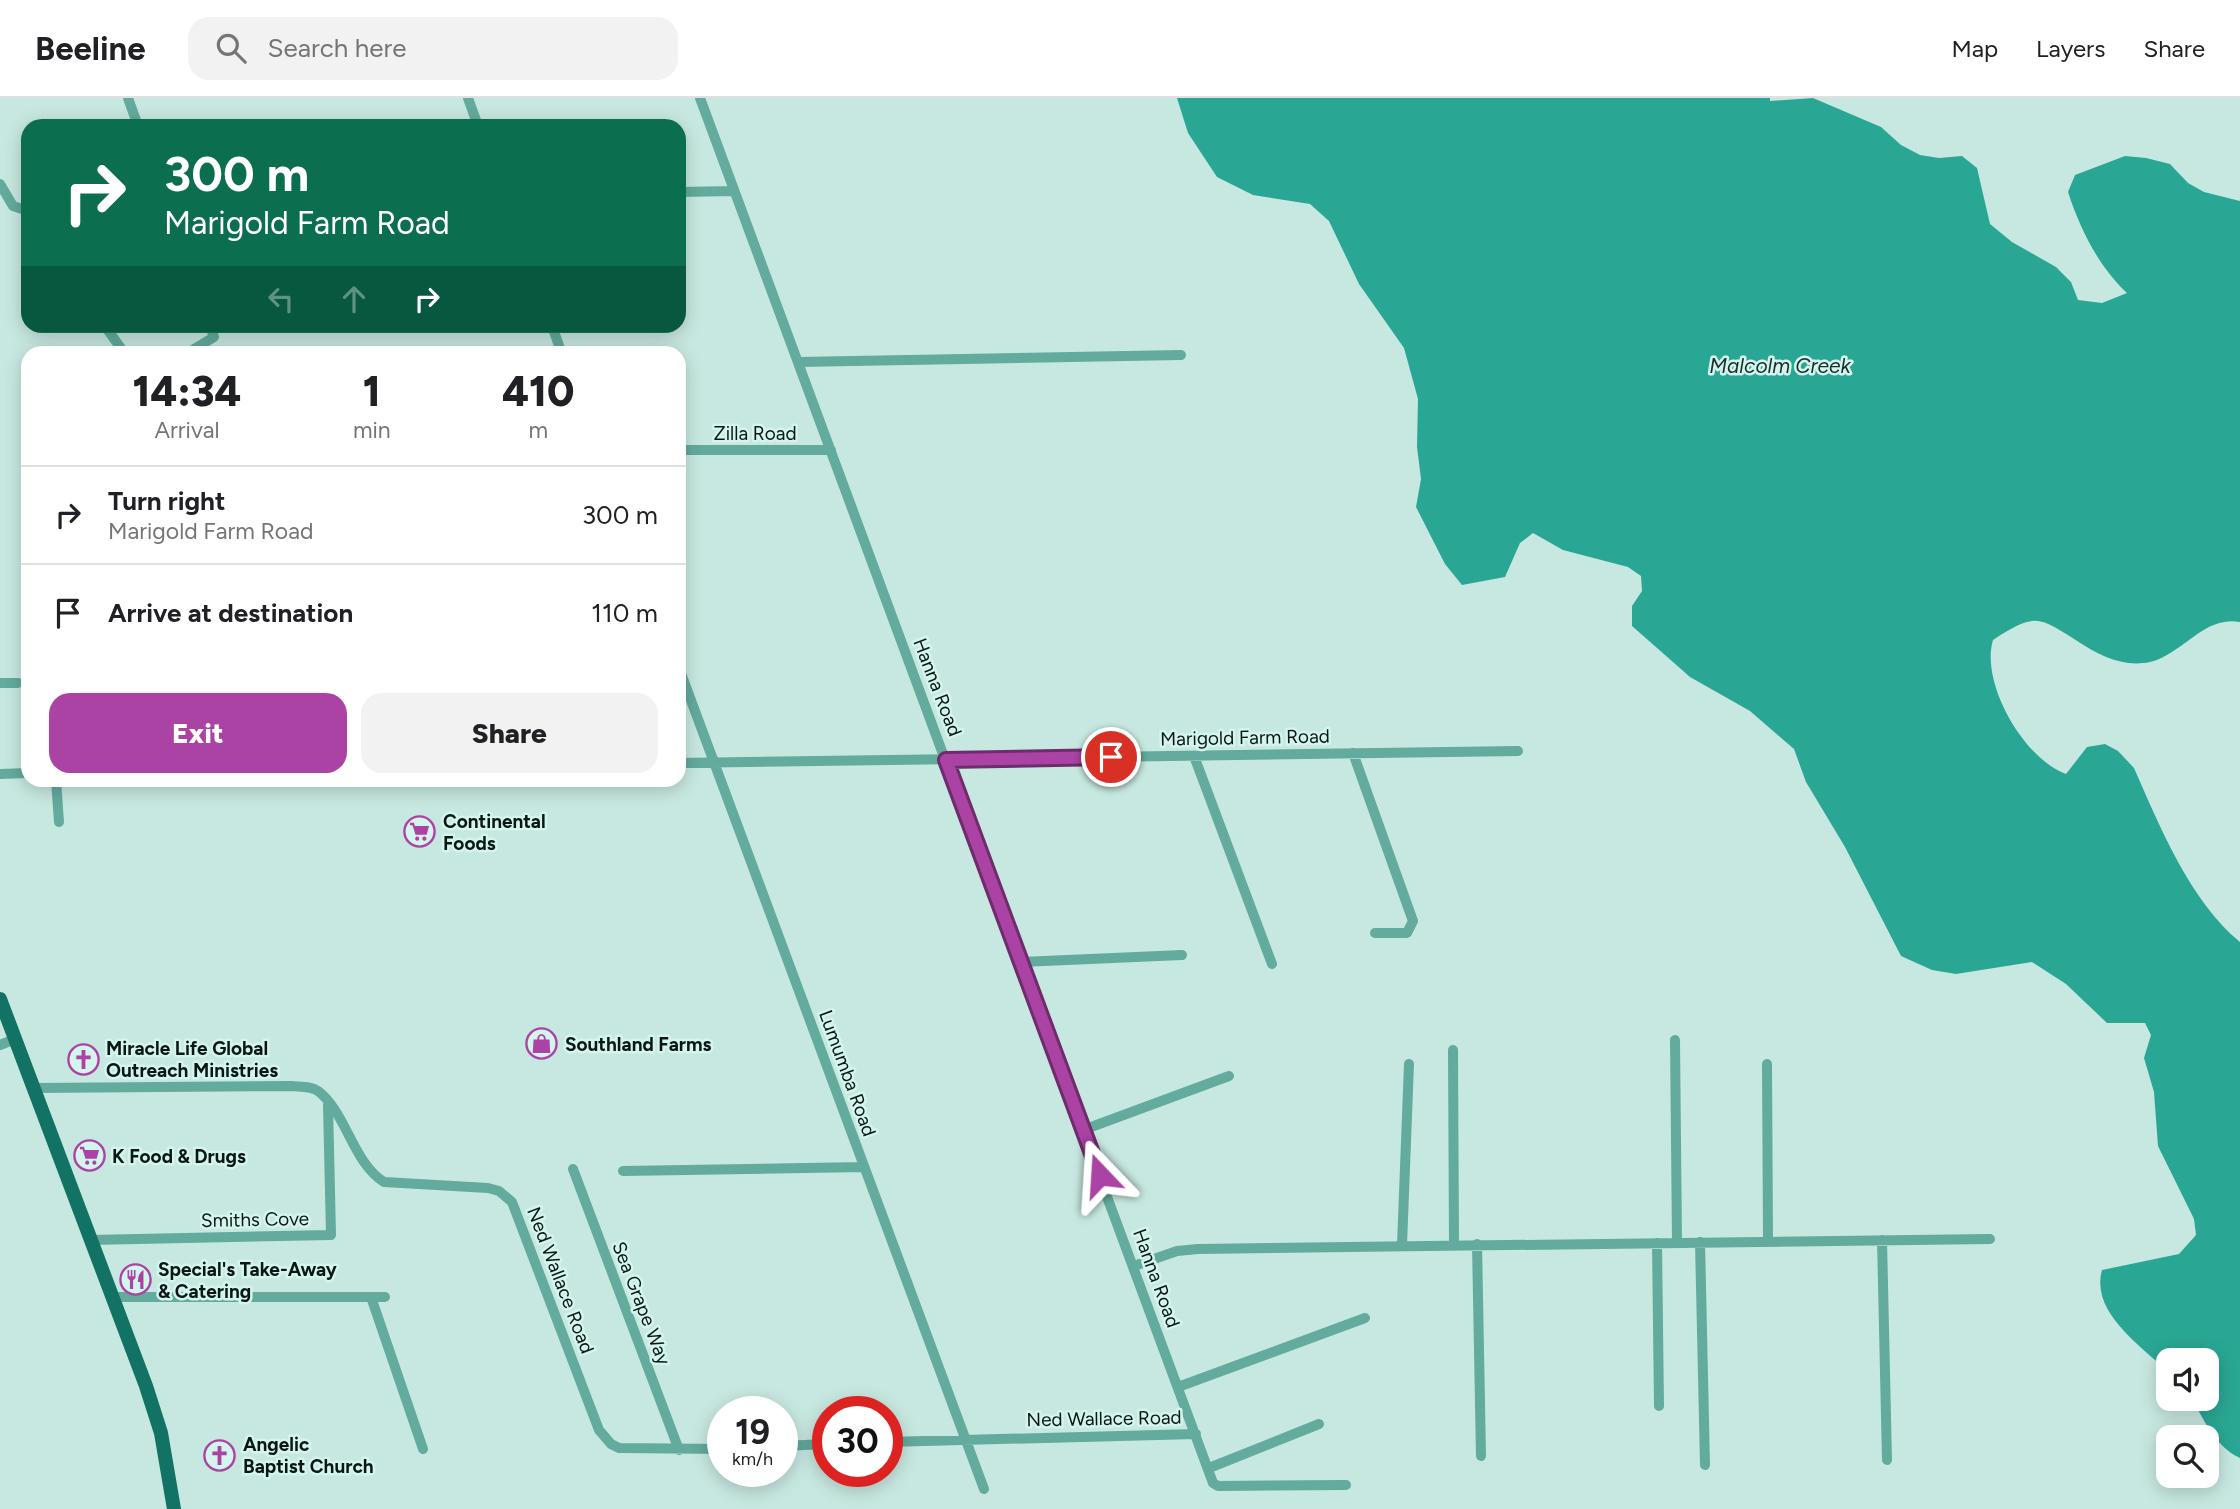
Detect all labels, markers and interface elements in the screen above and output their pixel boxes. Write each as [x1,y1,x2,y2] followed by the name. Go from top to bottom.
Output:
[188,17,678,80] search box
[35,29,146,68] text: Beeline
[212,29,250,67] icon: search
[268,32,406,64] text: Search here
[1951,34,1998,63] text: Map
[2036,34,2105,63] text: Layers
[2143,34,2205,63] text: Share
[164,144,309,203] text: 300 m
[49,147,140,238] icon: right
[164,204,450,242] text: Marigold Farm Road
[262,280,300,318] icon: left
[335,280,373,318] icon: ahead
[408,280,446,318] icon: right
[1709,353,1852,378] water label: Malcolm Creek
[133,366,241,417] text: 14:34
[363,366,381,417] text: 1
[502,366,574,417] text: 410
[155,416,219,444] text: Arrival
[353,416,391,444] text: min
[529,416,548,444] text: m
[713,422,797,445] street label: Zilla Road
[108,485,225,517] text: Turn right
[49,496,87,534] icon: right
[582,499,658,531] text: 300 m
[108,517,313,545] text: Marigold Farm Road
[49,594,87,632] icon: arrive
[108,597,353,629] text: Arrive at destination
[591,597,658,629] text: 110 m
[908,635,967,740] street label: Hanna Road
[49,693,347,773] button: Exit
[361,693,658,773] button: Share
[1160,725,1330,750] street label: Marigold Farm Road
[1081,727,1141,787] pin
[1092,738,1130,776] icon: arrive
[443,810,546,855] place label: Continental Foods
[403,815,437,849] supermarket icon: Continental Foods
[814,1007,881,1139] street label: Lumumba Road
[525,1027,559,1061] shop icon: Southland Farms
[565,1033,712,1056] place label: Southland Farms
[106,1037,278,1082] place label: Miracle Life Global Outreach Ministries
[66,1042,100,1076] church icon: Miracle Life Global Outreach Ministries
[1063,1138,1137,1212] position arrow
[72,1139,106,1173] supermarket icon: K Food & Drugs
[112,1145,246,1168] place label: K Food & Drugs
[522,1204,599,1357] street label: Ned Wallace Road
[201,1207,309,1232] street label: Smiths Cove
[1128,1226,1185,1331] street label: Hanna Road
[607,1238,676,1368] street label: Sea Grape Way
[158,1258,337,1303] place label: Special's Take-Away & Catering
[118,1263,152,1297] restaurant icon: Special's Take-Away & Catering
[2156,1348,2219,1488] map controls
[2156,1348,2219,1411] button: sound
[812,1396,903,1487] speed limit sign: 30
[1026,1406,1182,1431] street label: Ned Wallace Road
[735,1411,770,1453] text: 19
[2156,1425,2219,1488] button: search
[243,1433,374,1478] place label: Angelic Baptist Church
[203,1438,237,1472] church icon: Angelic Baptist Church
[732,1448,773,1470] text: km/h

